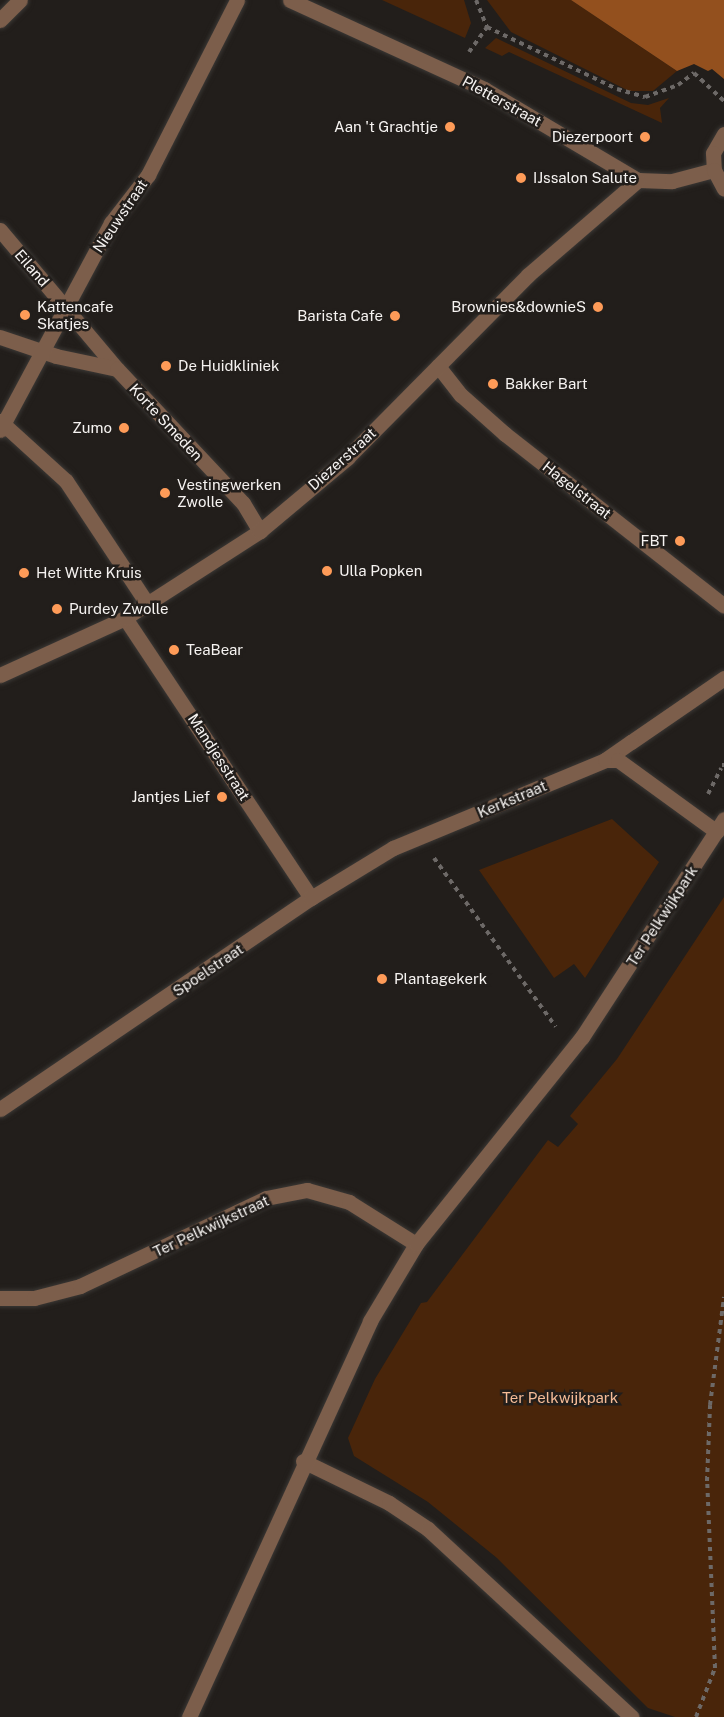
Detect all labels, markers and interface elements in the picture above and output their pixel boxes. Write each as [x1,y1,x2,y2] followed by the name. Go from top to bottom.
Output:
[459,72,545,130] street label: Pletterstraat
[334,118,438,136] place label: Aan 't Grachtje
[443,120,457,134] marker: Aan 't Grachtje
[552,128,633,146] place label: Diezerpoort
[638,130,652,144] marker: Diezerpoort
[533,169,637,187] place label: IJssalon Salute
[514,171,528,185] marker: IJssalon Salute
[89,176,151,256] street label: Nieuwstraat
[11,246,53,290] street label: Eiland
[37,297,113,332] place label: Kattencafe Skatjes
[451,298,586,316] place label: Brownies&downieS
[591,300,605,314] marker: Brownies&downieS
[297,307,383,325] place label: Barista Cafe
[18,308,32,322] marker: Kattencafe Skatjes
[388,309,402,323] marker: Barista Cafe
[178,357,280,375] place label: De Huidkliniek
[159,359,173,373] marker: De Huidkliniek
[505,375,588,393] place label: Bakker Bart
[486,377,500,391] marker: Bakker Bart
[126,380,206,464] street label: Korte Smeden
[72,419,112,437] place label: Zumo
[117,421,131,435] marker: Zumo
[304,424,380,494] street label: Diezerstraat
[539,457,615,523] street label: Hagelstraat
[177,475,281,510] place label: Vestingwerken Zwolle
[158,486,172,500] marker: Vestingwerken Zwolle
[640,532,668,550] place label: FBT
[673,534,687,548] marker: FBT
[339,562,422,580] place label: Ulla Popken
[36,564,142,582] place label: Het Witte Kruis
[320,564,334,578] marker: Ulla Popken
[17,566,31,580] marker: Het Witte Kruis
[69,600,168,618] place label: Purdey Zwolle
[50,602,64,616] marker: Purdey Zwolle
[186,641,243,659] place label: TeaBear
[167,643,181,657] marker: TeaBear
[184,710,254,804] street label: Mandjesstraat
[475,776,549,822] street label: Kerkstraat
[131,788,210,806] place label: Jantjes Lief
[215,790,229,804] marker: Jantjes Lief
[623,862,701,970] street label: Ter Pelkwijkpark
[169,940,247,1000] street label: Spoelstraat
[394,970,487,988] place label: Plantagekerk
[375,972,389,986] marker: Plantagekerk
[150,1191,272,1261] street label: Ter Pelkwijkstraat
[502,1389,618,1407] park label: Ter Pelkwijkpark

